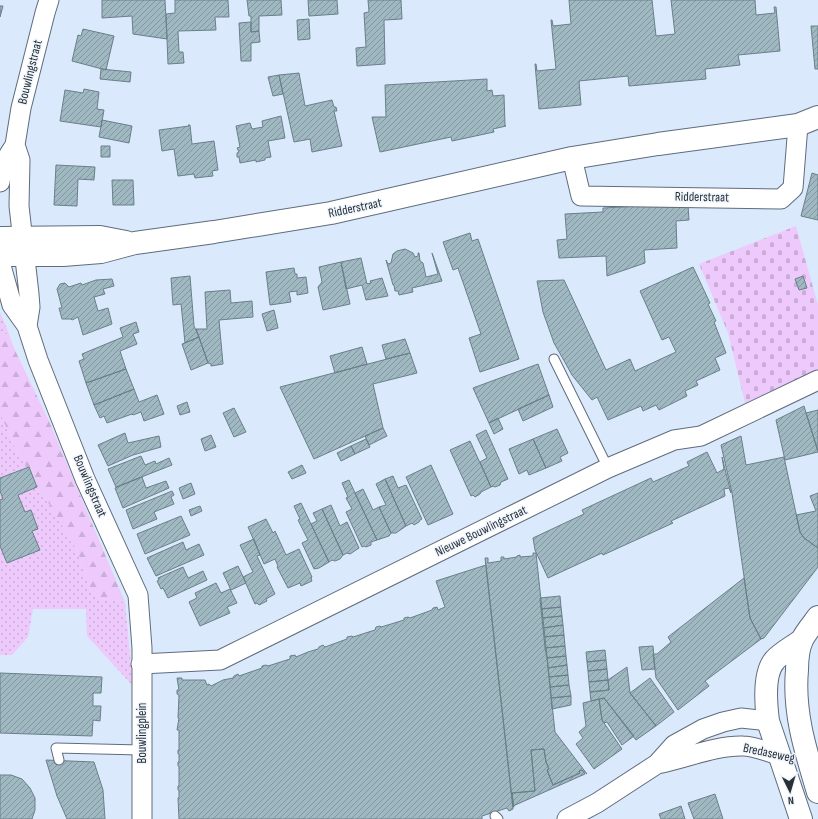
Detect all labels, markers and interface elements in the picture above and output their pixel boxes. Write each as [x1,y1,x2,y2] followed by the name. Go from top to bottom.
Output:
[14,38,46,106] street label: Bouwlingstraat
[675,189,729,205] street label: Ridderstraat
[327,195,383,221] street label: Ridderstraat
[70,453,110,519] street label: Bouwlingstraat
[432,502,530,560] street label: Nieuwe Bouwlingstraat
[134,703,150,763] street label: Bouwlingplein
[742,740,796,766] street label: Bredaseweg
[770,771,810,811] north arrow
[787,794,794,807] text: N

